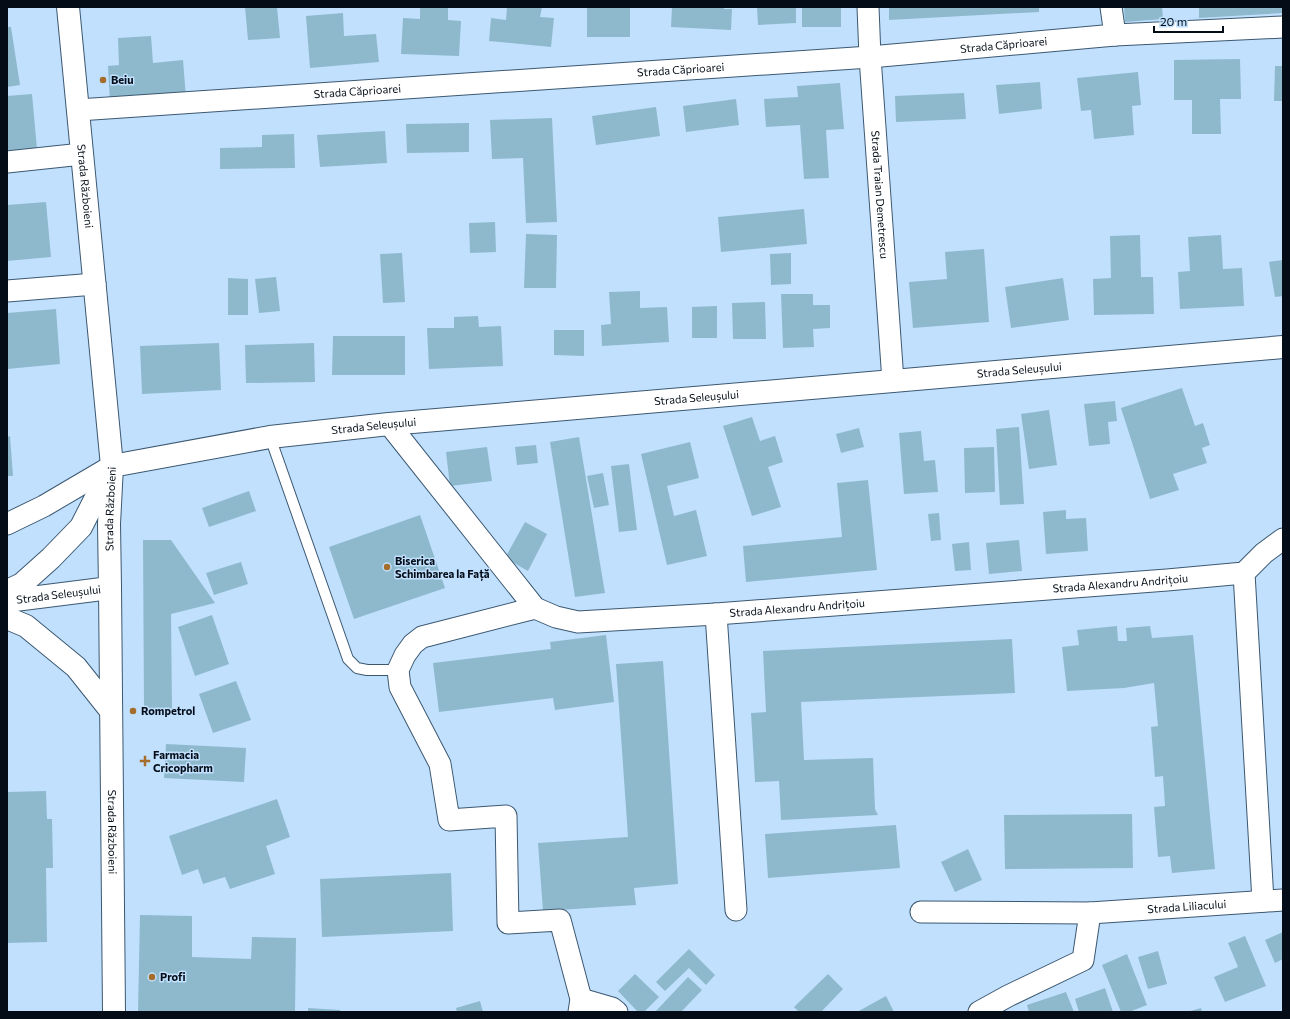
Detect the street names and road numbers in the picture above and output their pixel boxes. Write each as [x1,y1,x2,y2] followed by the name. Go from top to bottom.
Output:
[960,34,1048,55] street label: Strada Căprioarei
[637,60,725,79] street label: Strada Căprioarei
[313,81,402,100] street label: Strada Căprioarei
[869,130,891,259] street label: Strada Traian Demetrescu
[75,143,96,229] street label: Strada Războieni
[976,359,1062,380] street label: Strada Seleușului
[654,387,740,407] street label: Strada Seleușului
[331,415,417,436] street label: Strada Seleușului
[102,466,118,551] street label: Strada Războieni
[1052,571,1189,595] street label: Strada Alexandru Andrițoiu
[15,582,102,606] street label: Strada Seleușului
[729,596,865,619] street label: Strada Alexandru Andrițoiu
[106,790,120,874] street label: Strada Războieni
[1147,897,1227,915] street label: Strada Liliacului

